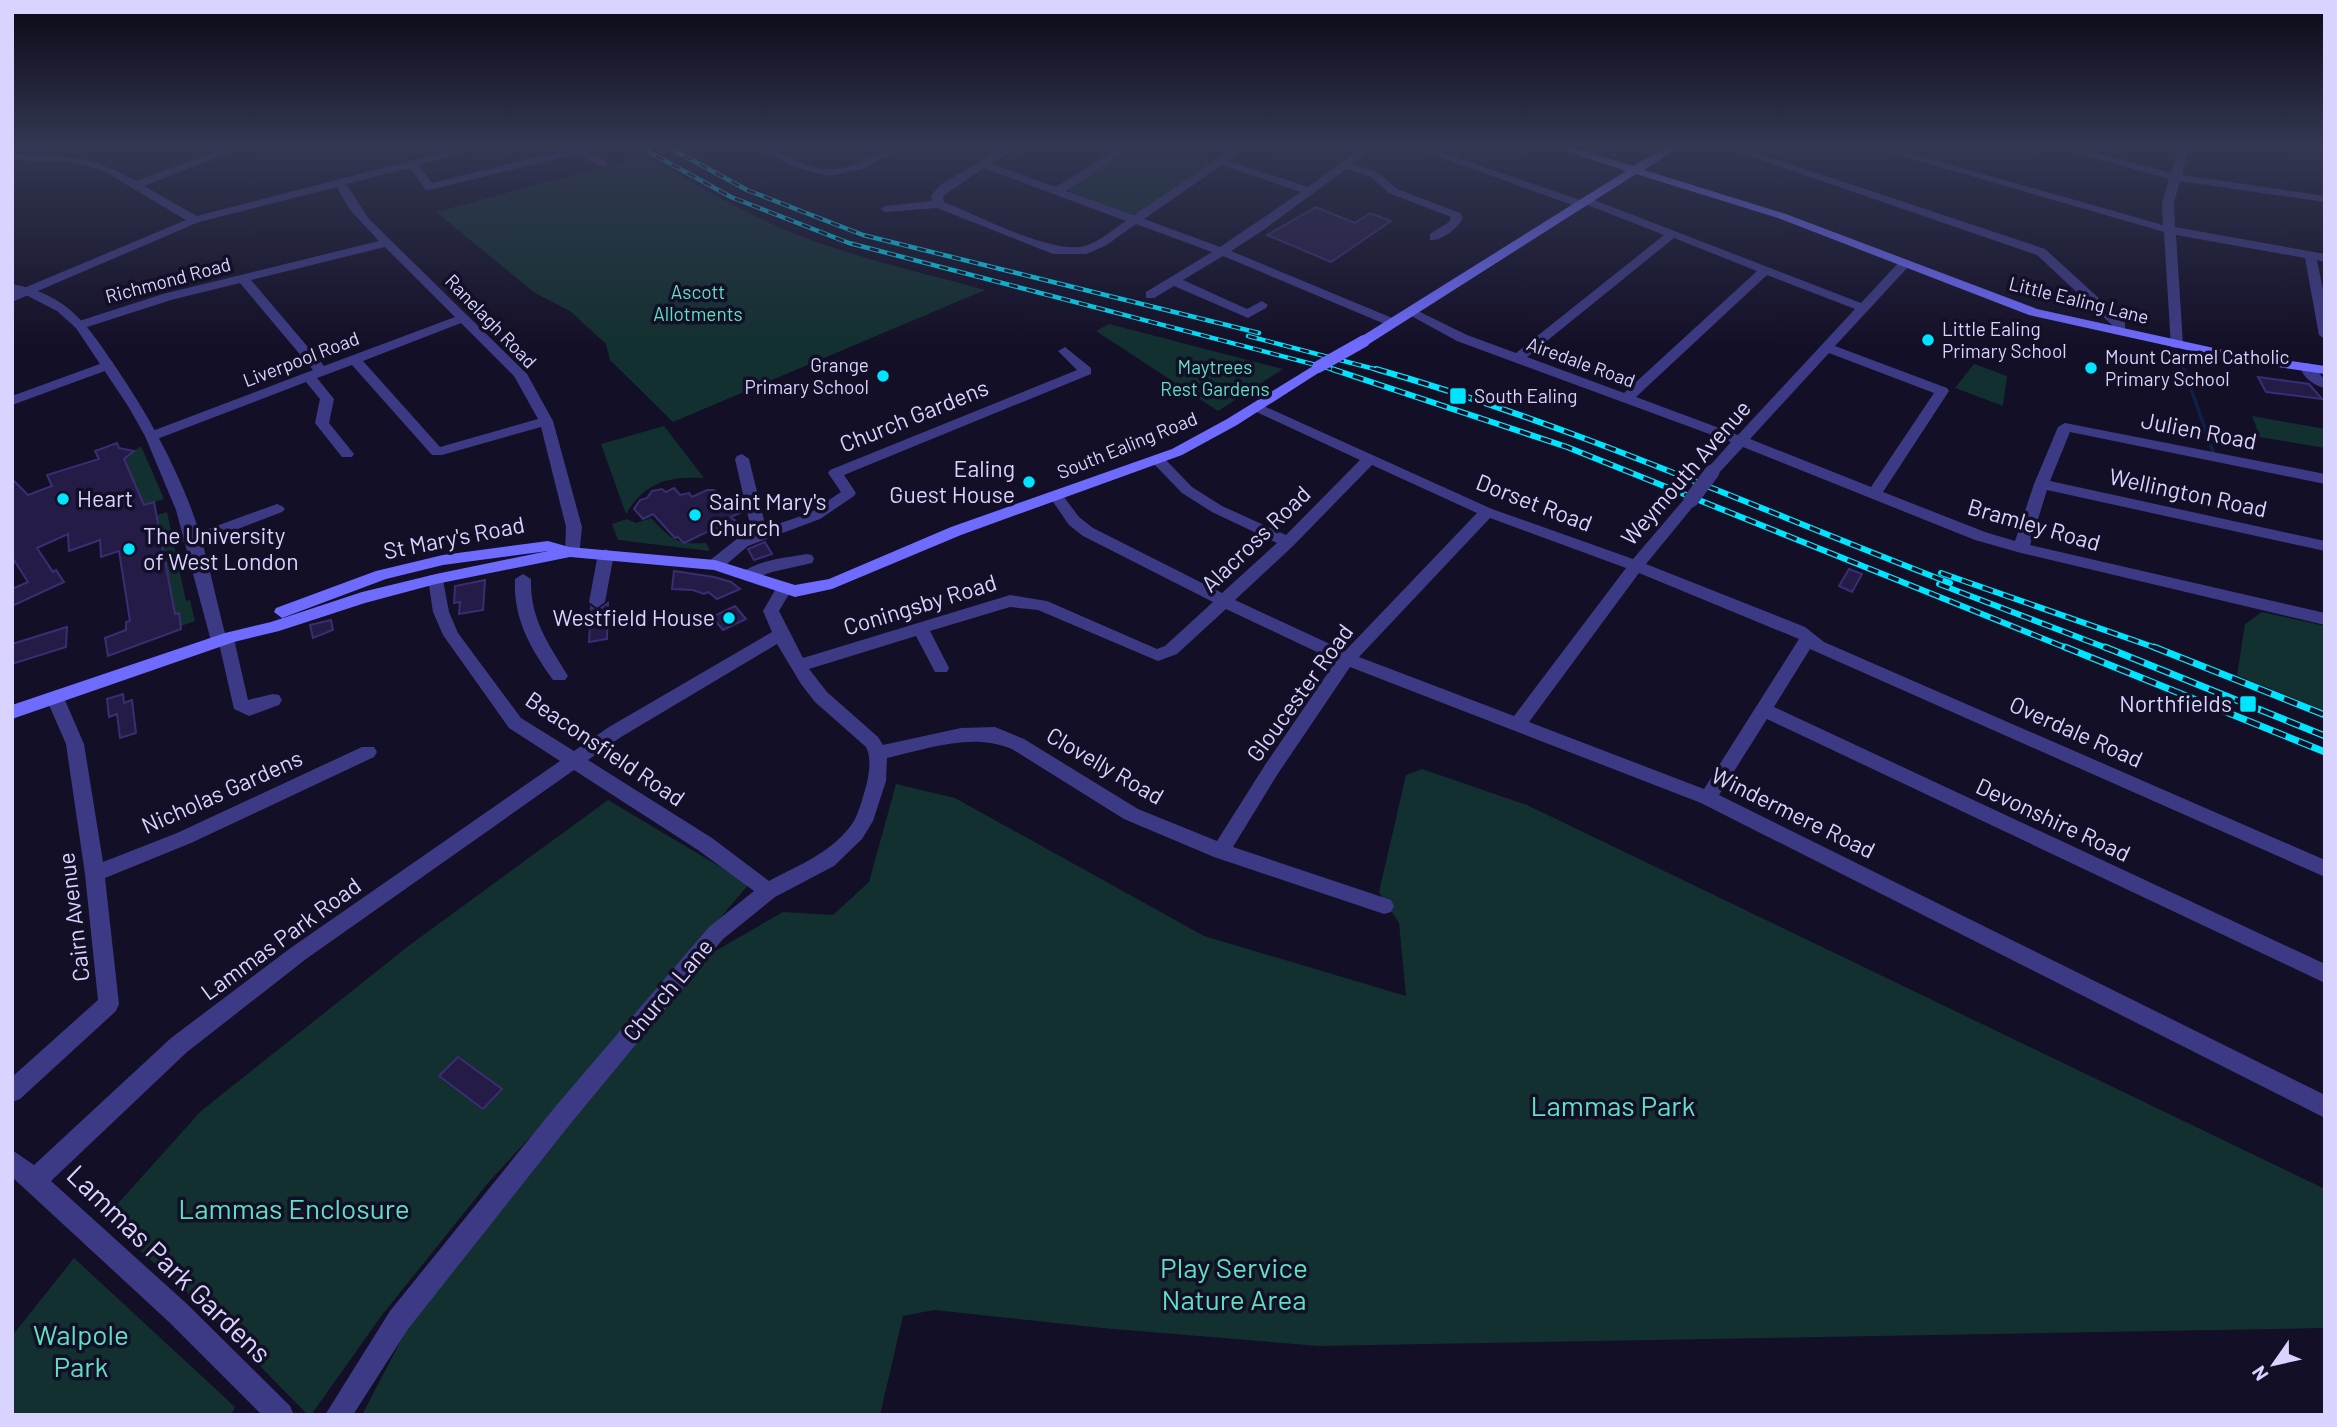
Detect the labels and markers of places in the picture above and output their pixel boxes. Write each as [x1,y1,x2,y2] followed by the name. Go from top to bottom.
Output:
[1942,317,2067,362] place label: Little Ealing Primary School
[1920,332,1936,348] marker: Little Ealing Primary School
[2105,345,2290,390] place label: Mount Carmel Catholic Primary School
[744,353,869,398] place label: Grange Primary School
[2083,360,2099,376] marker: Mount Carmel Catholic Primary School
[875,368,891,384] marker: Grange Primary School
[1474,384,1577,407] place label: South Ealing
[1448,386,1468,406] marker: South Ealing
[889,454,1015,508] place label: Ealing Guest House
[1021,474,1037,490] marker: Ealing Guest House
[77,484,133,512] place label: Heart
[709,487,827,541] place label: Saint Mary's Church
[55,491,71,507] marker: Heart
[687,507,703,523] marker: Saint Mary's Church
[143,521,299,575] place label: The University of West London
[121,541,137,557] marker: The University of West London
[552,603,715,631] place label: Westfield House
[721,610,737,626] marker: Westfield House
[2119,689,2232,717] place label: Northfields
[2238,694,2258,714] marker: Northfields

